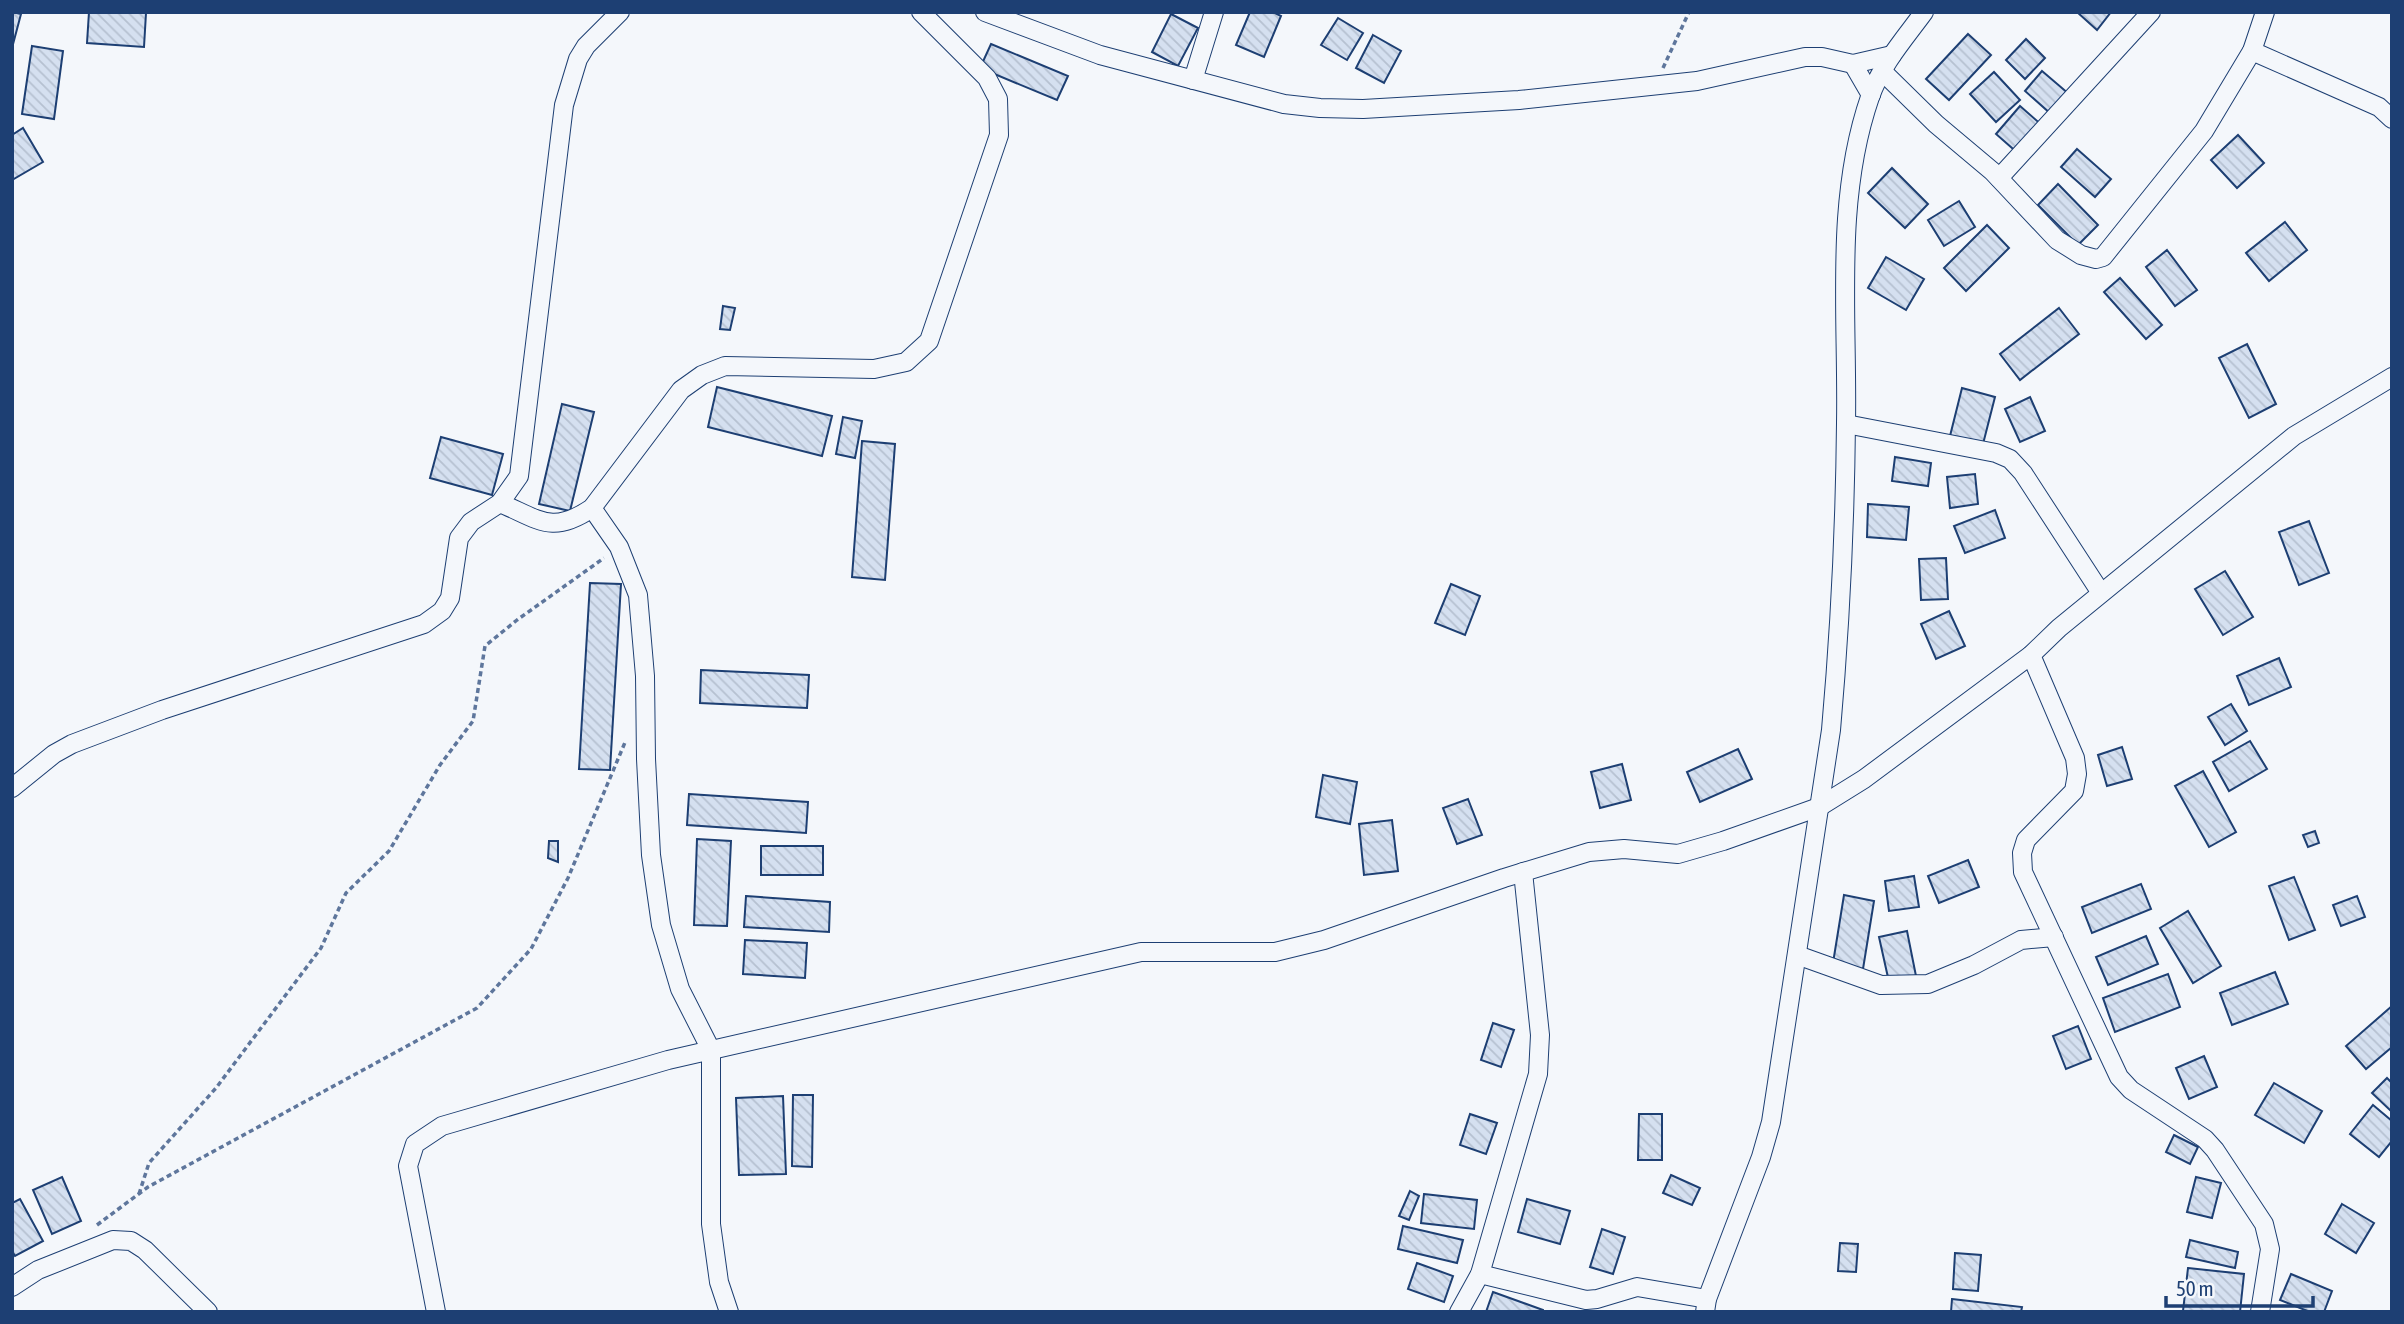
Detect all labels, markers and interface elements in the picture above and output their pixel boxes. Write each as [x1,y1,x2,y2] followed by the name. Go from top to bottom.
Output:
[2166,1264,2313,1308] scale bar
[2176,1276,2214,1300] text: 50 m

